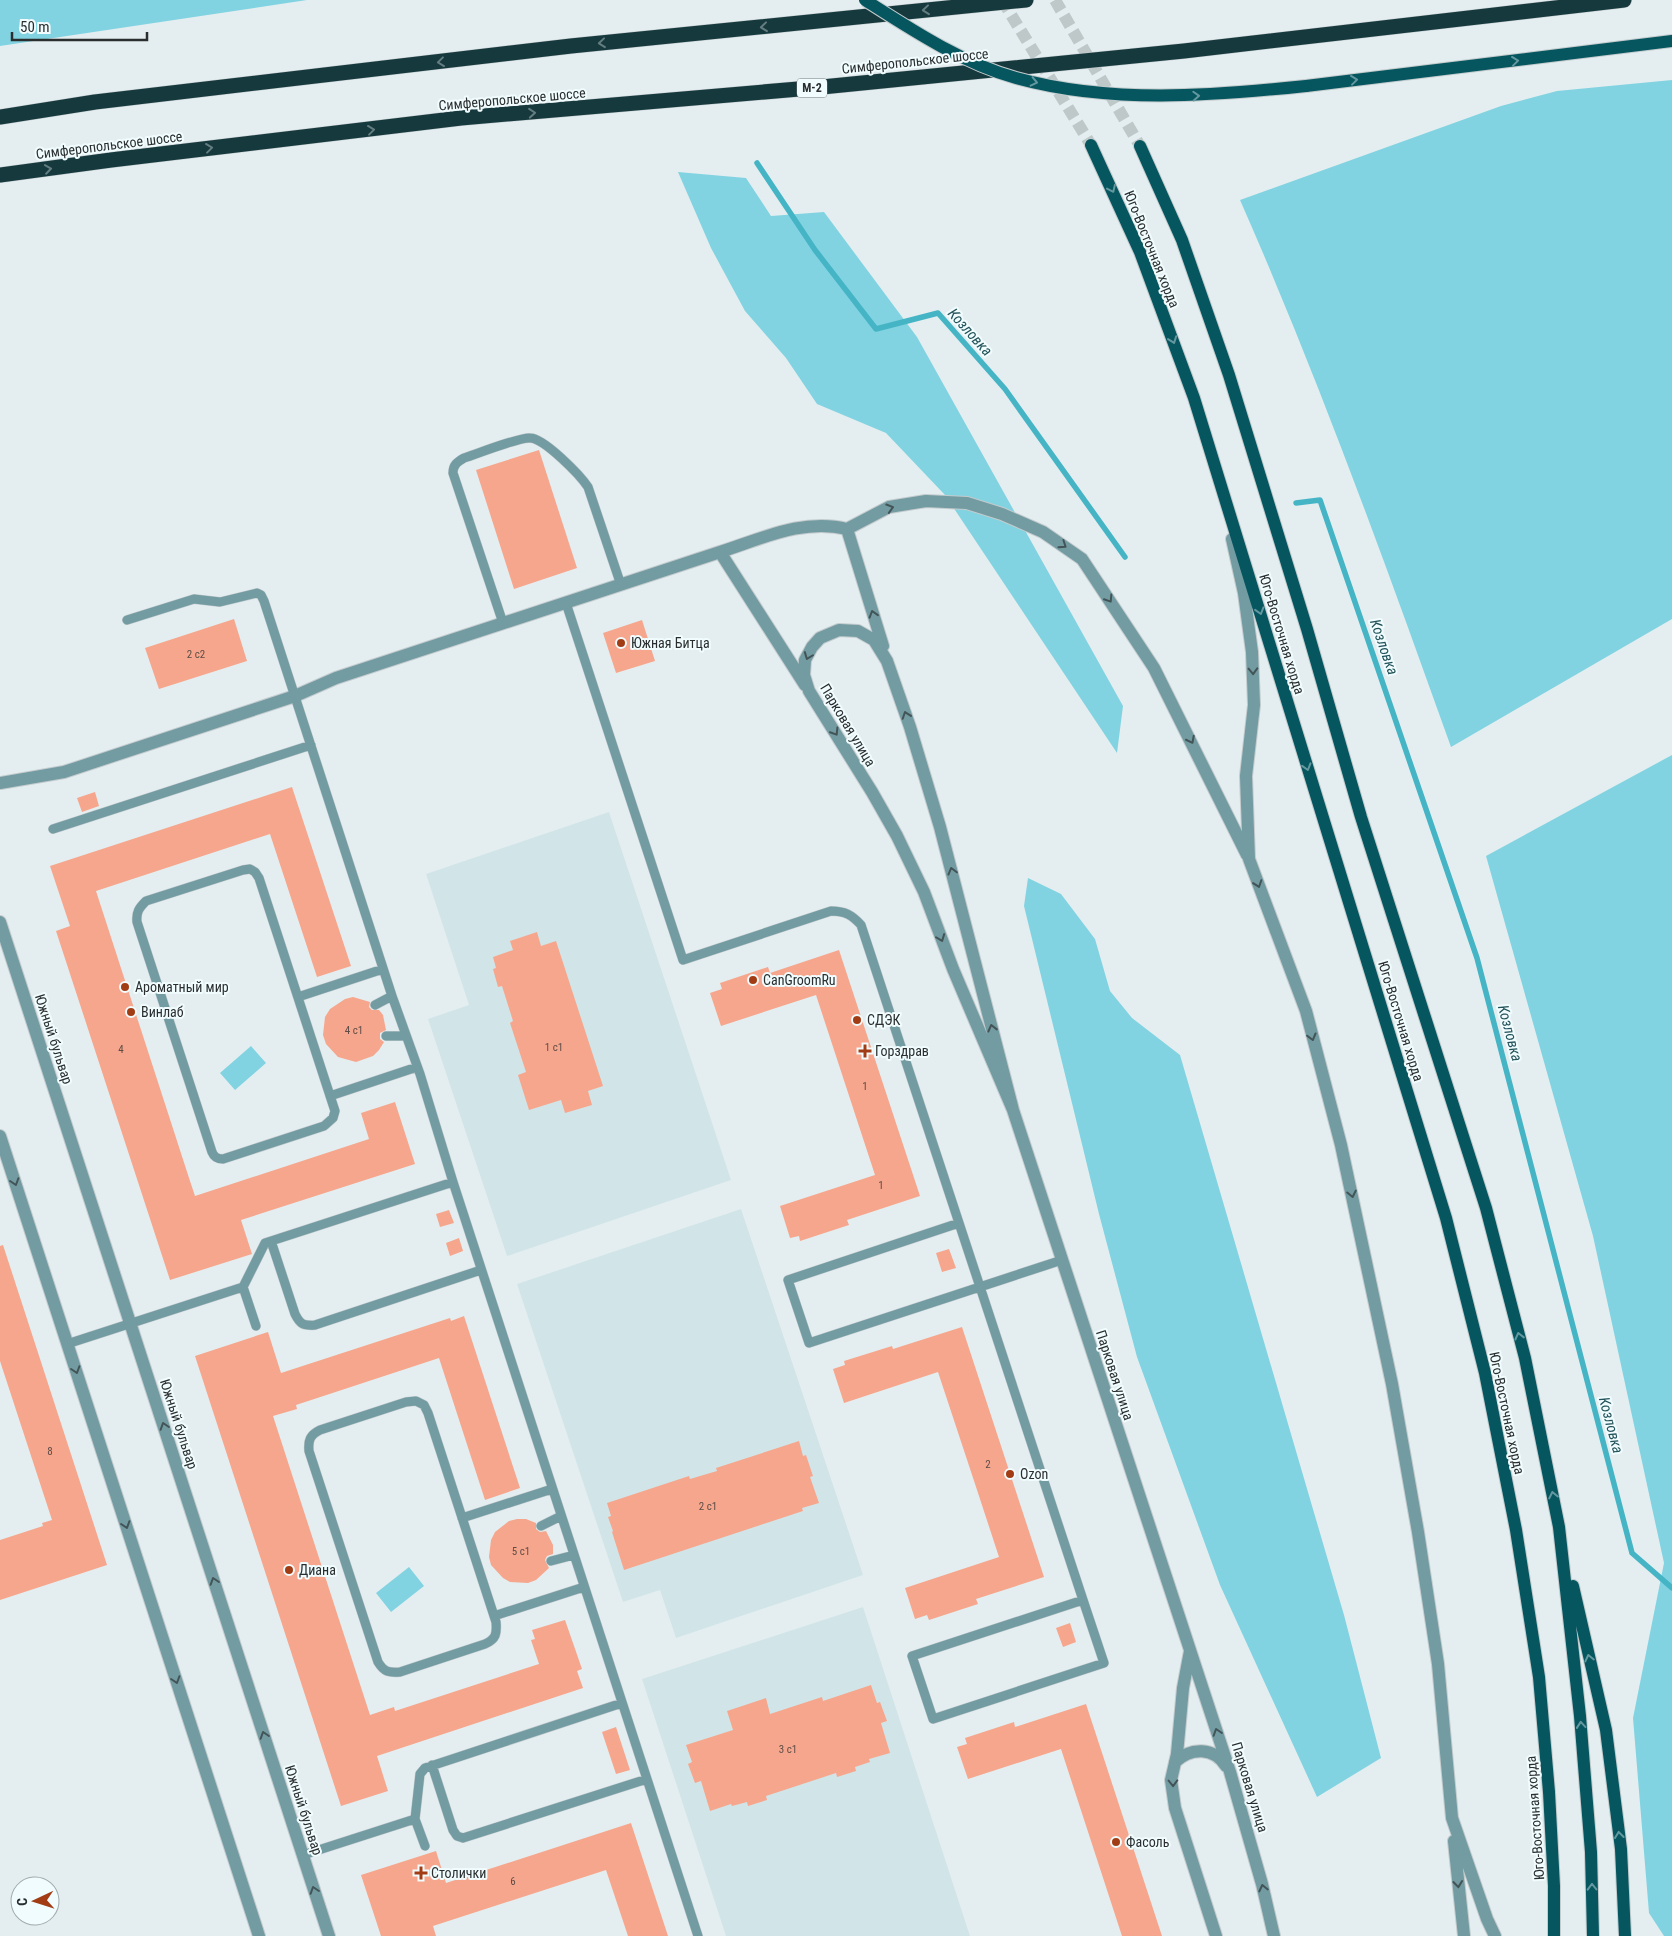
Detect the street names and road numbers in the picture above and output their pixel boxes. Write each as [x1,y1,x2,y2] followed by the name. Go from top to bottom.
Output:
[841,45,990,77] street label: Симферопольское шоссе
[797,78,827,98] road number: М-2
[438,85,587,113] street label: Симферопольское шоссе
[35,128,184,162] street label: Симферопольское шоссе
[1121,188,1183,310] street label: Юго-Восточная хорда
[1256,572,1308,696] street label: Юго-Восточная хорда
[817,681,879,769] street label: Парковая улица
[1375,959,1427,1083] street label: Юго-Восточная хорда
[32,992,76,1086] street label: Южный бульвар
[1093,1328,1137,1422] street label: Парковая улица
[1486,1350,1528,1476] street label: Юго-Восточная хорда
[157,1377,201,1471] street label: Южный бульвар
[1229,1740,1271,1834] street label: Парковая улица
[1523,1755,1547,1881] street label: Юго-Восточная хорда
[282,1763,326,1857] street label: Южный бульвар

